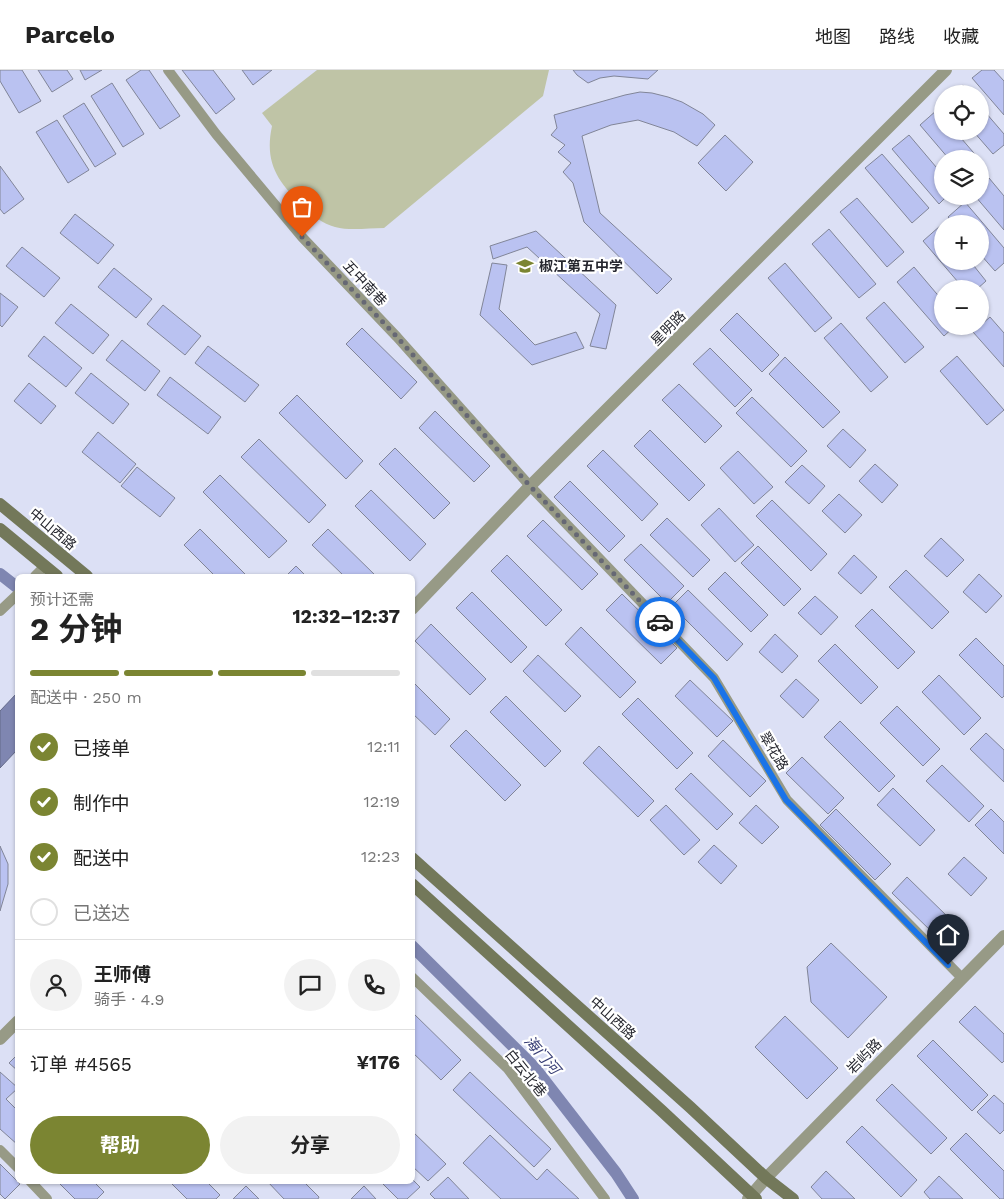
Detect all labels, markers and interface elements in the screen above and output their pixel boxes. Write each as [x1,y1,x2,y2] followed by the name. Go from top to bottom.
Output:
[25,21,115,49] text: Parcelo
[815,26,851,47] text: 地图
[879,26,915,47] text: 路线
[943,26,979,47] text: 收藏
[934,85,989,335] map controls
[934,85,989,140] button: locate
[934,150,989,205] button: layers
[281,186,323,237] pin
[288,193,316,221] icon: bag
[934,215,989,270] button: +
[515,256,535,276] school or university icon: 椒江第五中学
[340,257,390,309] street label: 五中南巷
[539,258,623,274] place label: 椒江第五中学
[934,280,989,335] button: −
[647,307,689,349] street label: 星明路
[26,505,80,553] street label: 中山西路
[30,590,94,609] text: 预计还需
[635,597,685,647] courier
[292,605,400,628] text: 12:32–12:37
[646,608,674,636] icon: car
[30,610,122,648] text: 2 分钟
[30,688,142,707] text: 配送中 · 250 m
[756,729,792,773] street label: 翠花路
[30,733,58,761] icon: check
[73,737,130,760] text: 已接单
[367,737,400,756] text: 12:11
[30,788,58,816] icon: check
[73,792,130,815] text: 制作中
[364,792,400,811] text: 12:19
[30,843,58,871] icon: check
[73,847,130,870] text: 配送中
[361,847,400,866] text: 12:23
[73,902,130,925] text: 已送达
[927,914,969,965] pin
[934,921,962,949] icon: home
[30,959,82,1011] button: person
[284,959,336,1011] button: chat
[348,959,400,1011] button: phone
[94,963,151,986] text: 王师傅
[94,990,164,1009] text: 骑手 · 4.9
[587,993,639,1043] street label: 中山西路
[520,1032,566,1080] water label: 海门河
[843,1035,885,1077] street label: 岩屿路
[502,1046,550,1100] street label: 白云北巷
[356,1051,400,1074] text: ¥176
[30,1053,132,1076] text: 订单 #4565
[30,1116,210,1174] button: 帮助
[220,1116,400,1174] button: 分享

